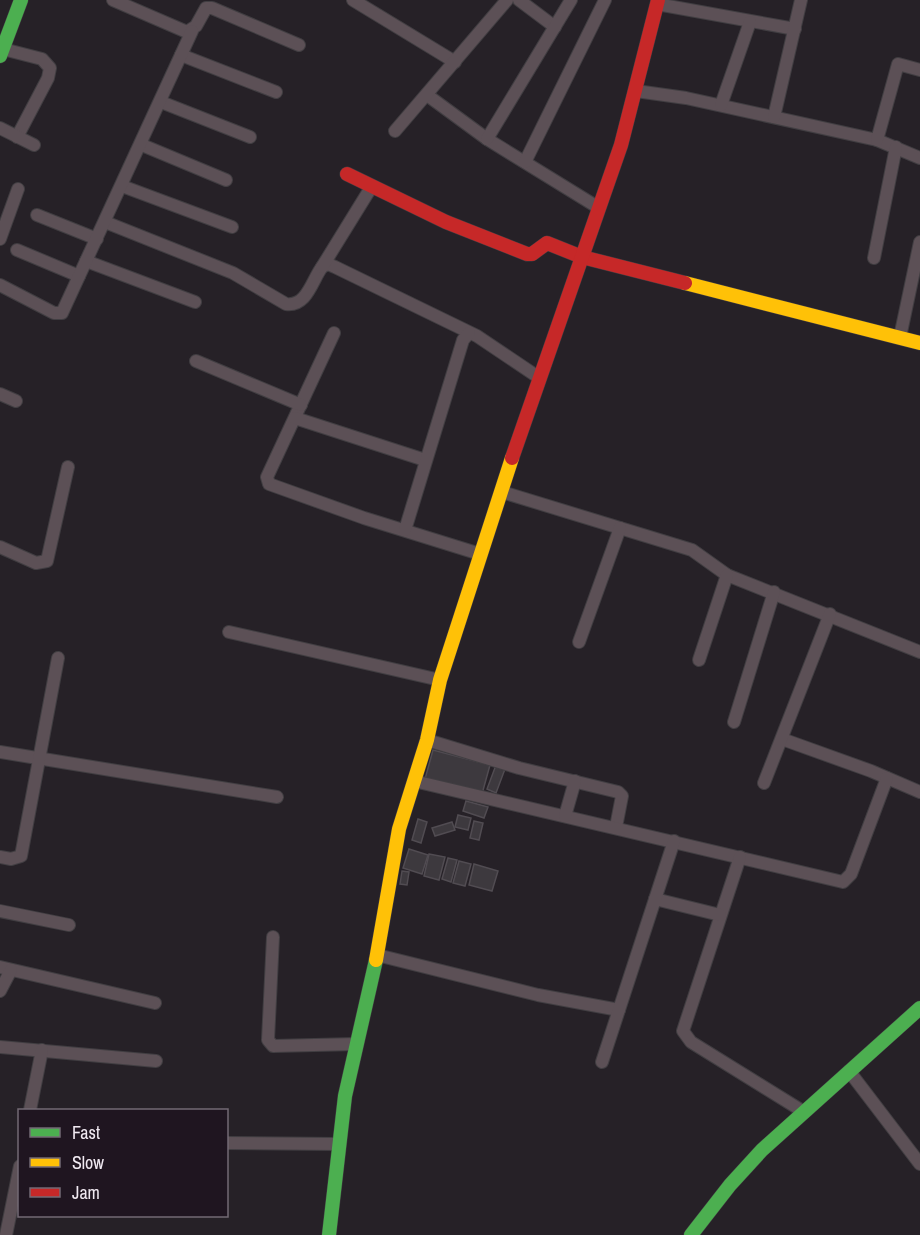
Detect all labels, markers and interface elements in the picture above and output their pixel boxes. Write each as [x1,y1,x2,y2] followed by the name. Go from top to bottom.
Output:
[18,1109,228,1217] legend
[72,1120,100,1145] text: Fast
[72,1150,104,1175] text: Slow
[72,1180,100,1205] text: Jam

